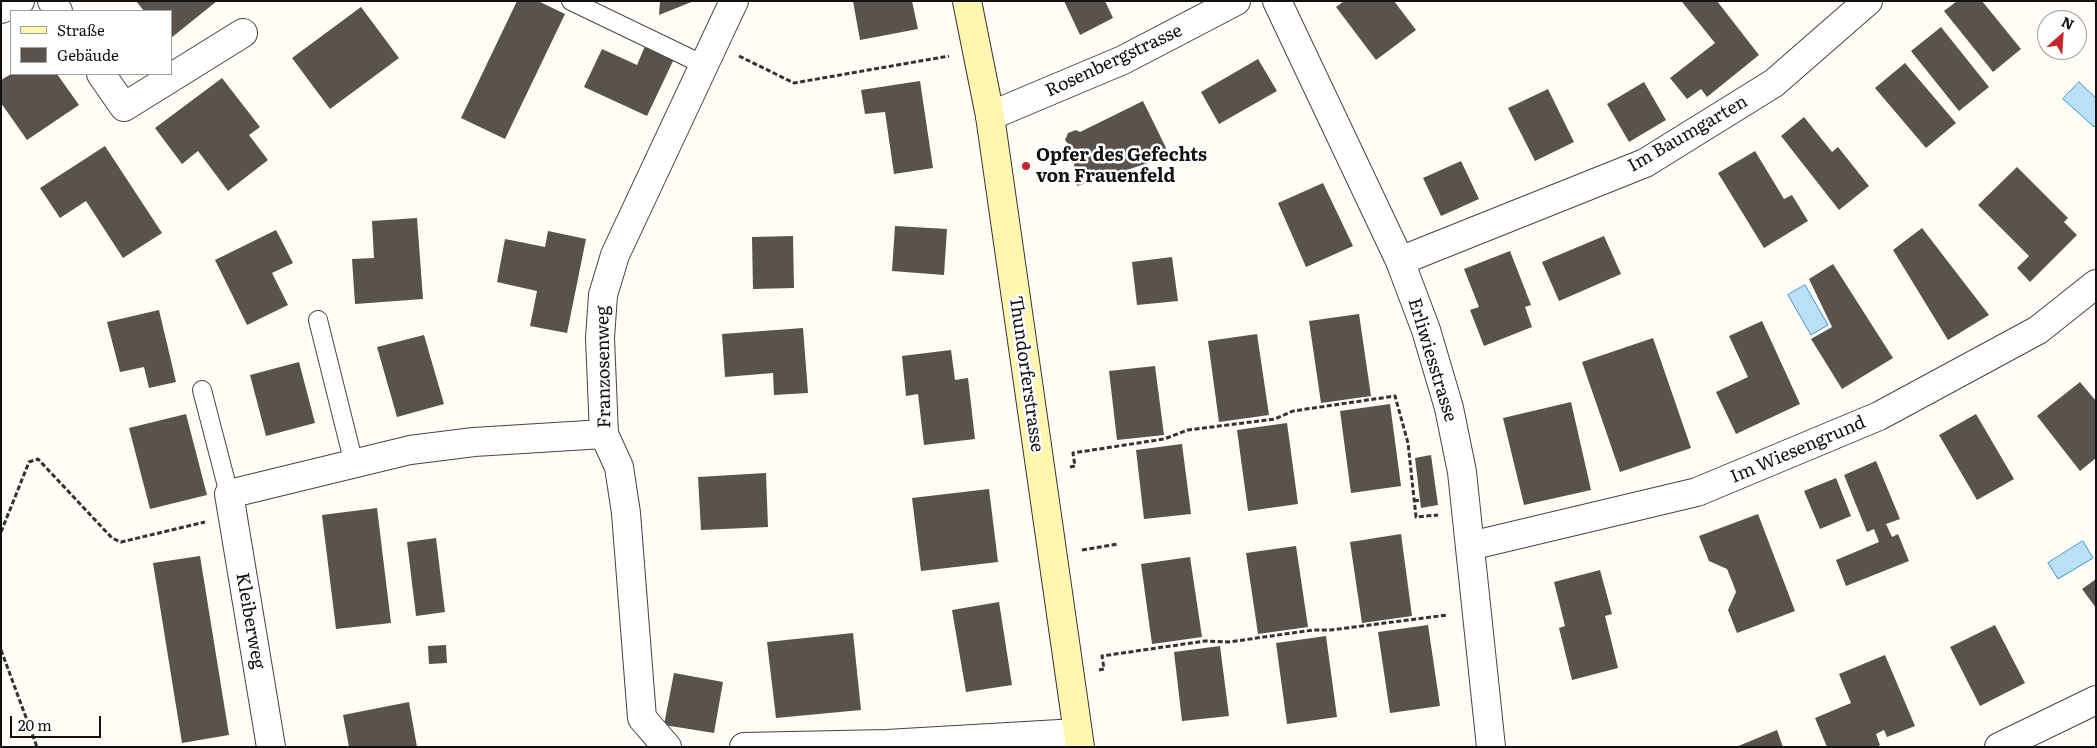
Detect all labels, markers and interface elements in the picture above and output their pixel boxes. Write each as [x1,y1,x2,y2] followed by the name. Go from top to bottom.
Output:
[10,10,172,75] legend
[2037,10,2087,60] north arrow
[2058,11,2078,34] text: N
[57,18,105,41] text: Straße
[1042,20,1186,102] street label: Rosenbergstrasse
[57,43,119,66] text: Gebäude
[1624,91,1752,177] street label: Im Baumgarten
[1036,145,1207,188] place label: Opfer des Gefechts von Frauenfeld
[1020,160,1032,172] marker: Opfer des Gefechts von Frauenfeld
[1004,294,1048,454] street label: Thundorferstrasse
[1403,295,1461,425] street label: Erliwiesstrasse
[592,305,616,429] street label: Franzosenweg
[1727,412,1869,488] street label: Im Wiesengrund
[231,571,269,671] street label: Kleiberweg
[12,706,104,738] scale bar
[18,713,52,736] text: 20 m

